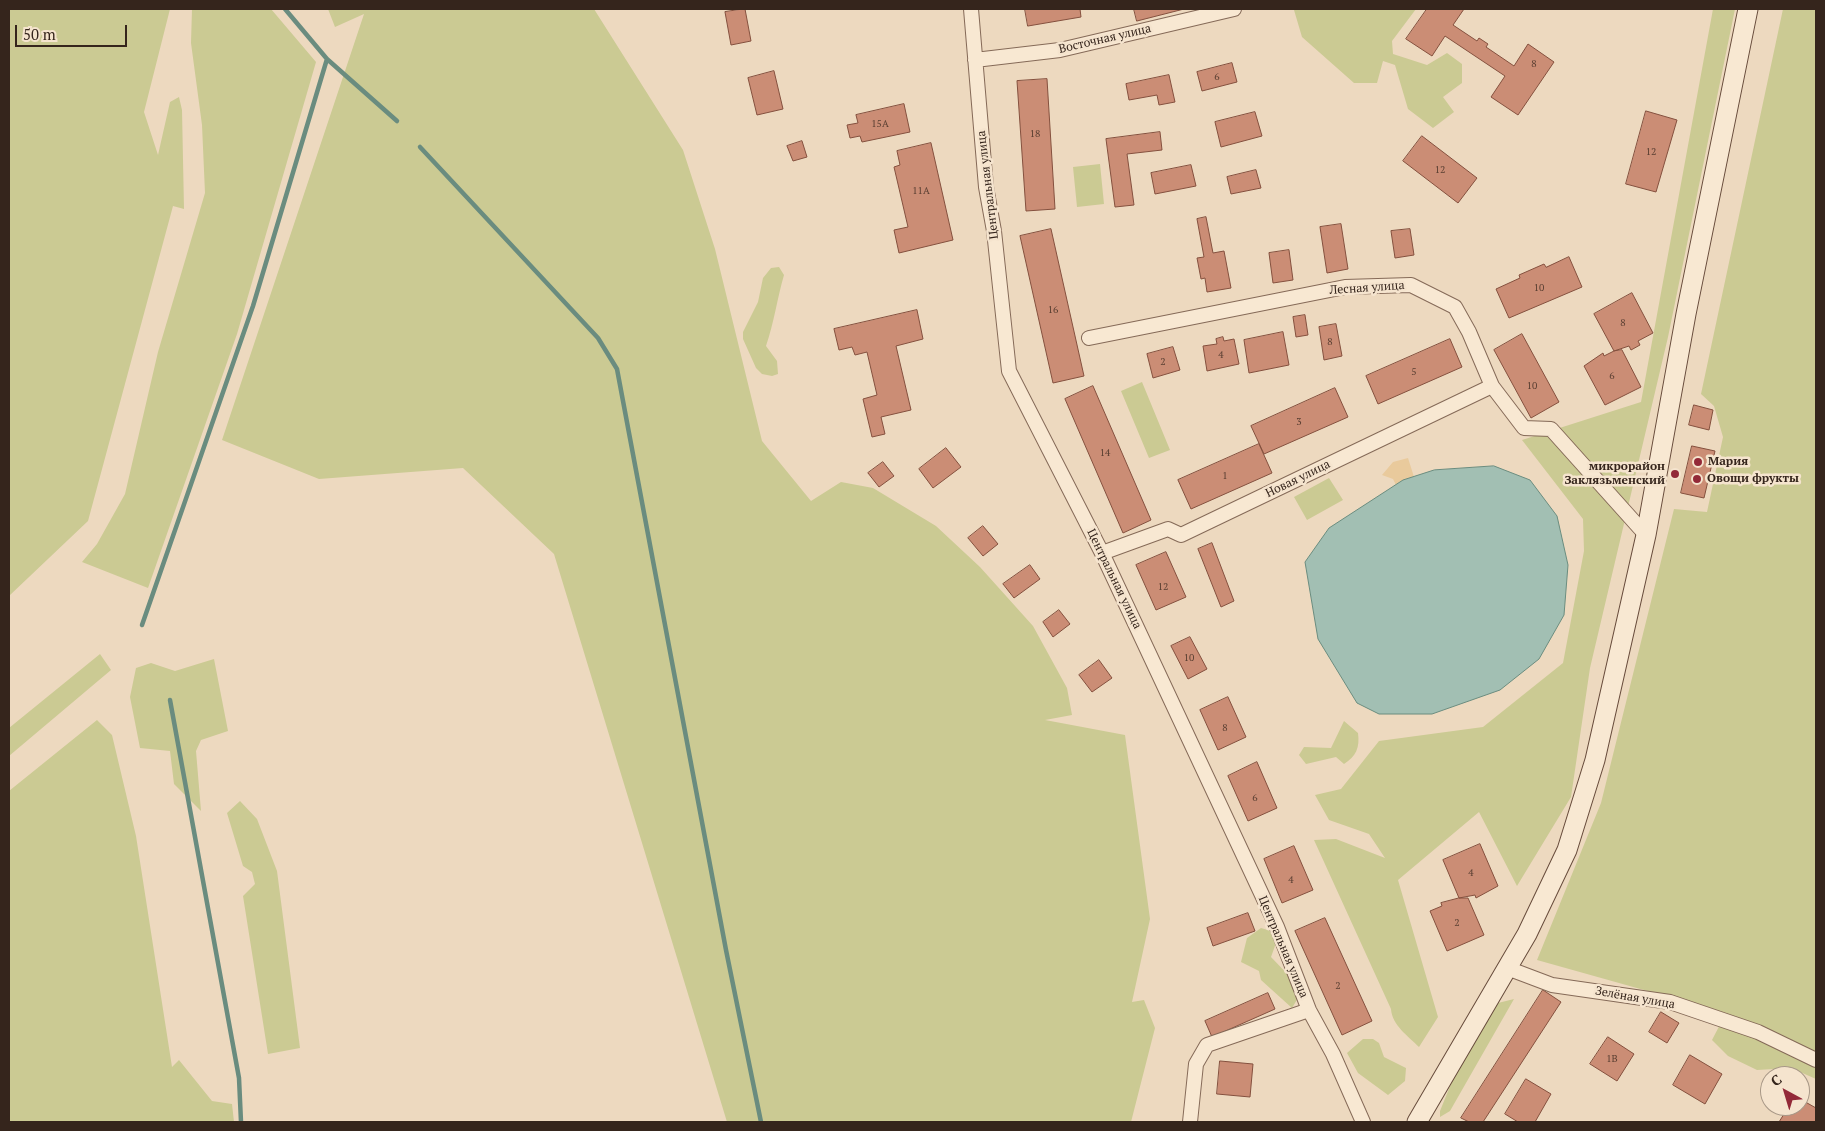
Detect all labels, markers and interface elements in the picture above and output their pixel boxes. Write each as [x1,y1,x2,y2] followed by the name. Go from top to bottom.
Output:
[18,15,130,47] scale bar
[1057,21,1153,57] street label: Восточная улица
[23,24,56,44] text: 50 m
[1531,58,1537,70] house number: 8
[1214,71,1220,83] house number: 6
[871,118,889,130] house number: 15А
[1030,128,1040,140] house number: 18
[974,130,1002,240] street label: Центральная улица
[1646,146,1656,158] house number: 12
[1435,164,1445,176] house number: 12
[912,185,930,197] house number: 11А
[1329,278,1405,298] street label: Лесная улица
[1534,282,1544,294] house number: 10
[1048,304,1058,316] house number: 16
[1620,317,1626,329] house number: 8
[1327,336,1333,348] house number: 8
[1218,349,1224,361] house number: 4
[1160,356,1166,368] house number: 2
[1411,366,1417,378] house number: 5
[1609,370,1615,382] house number: 6
[1527,380,1537,392] house number: 10
[1296,416,1302,428] house number: 3
[1100,447,1110,459] house number: 14
[1708,455,1748,469] place label: Мария
[1692,456,1704,468] marker: Мария
[1263,457,1333,501] street label: Новая улица
[1564,460,1665,488] place label: микрорайон Заклязьменский
[1669,468,1681,480] marker: микрорайон Заклязьменский
[1222,470,1228,482] house number: 1
[1707,472,1799,486] place label: Овощи фрукты
[1691,473,1703,485] marker: Овощи фрукты
[1084,527,1144,631] street label: Центральная улица
[1158,581,1168,593] house number: 12
[1184,652,1194,664] house number: 10
[1222,722,1228,734] house number: 8
[1252,792,1258,804] house number: 6
[1468,867,1474,879] house number: 4
[1288,874,1294,886] house number: 4
[1255,894,1311,1000] street label: Центральная улица
[1454,917,1460,929] house number: 2
[1335,980,1341,992] house number: 2
[1594,984,1676,1012] street label: Зелёная улица
[1606,1053,1618,1065] house number: 1В
[1760,1066,1810,1116] north arrow
[1766,1069,1785,1090] text: С

